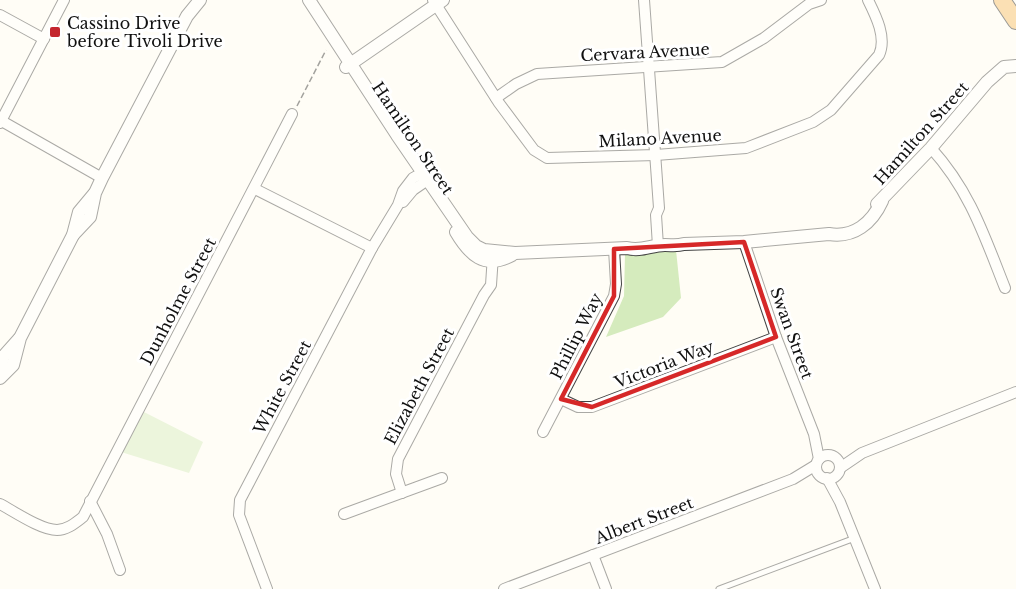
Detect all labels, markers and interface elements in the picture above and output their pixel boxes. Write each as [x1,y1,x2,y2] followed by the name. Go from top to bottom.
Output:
[66,13,223,51] place label: Cassino Drive before Tivoli Drive
[48,25,62,39] marker: Cassino Drive before Tivoli Drive
[580,39,710,65] street label: Cervara Avenue
[869,77,973,189] street label: Hamilton Street
[368,78,458,198] street label: Hamilton Street
[598,125,722,151] street label: Milano Avenue
[136,234,220,368] street label: Dunholme Street
[766,284,818,382] street label: Swan Street
[546,289,607,383] street label: Phillip Way
[380,324,458,448] street label: Elizabeth Street
[611,336,717,392] street label: Victoria Way
[248,337,315,438] street label: White Street
[591,492,696,548] street label: Albert Street

